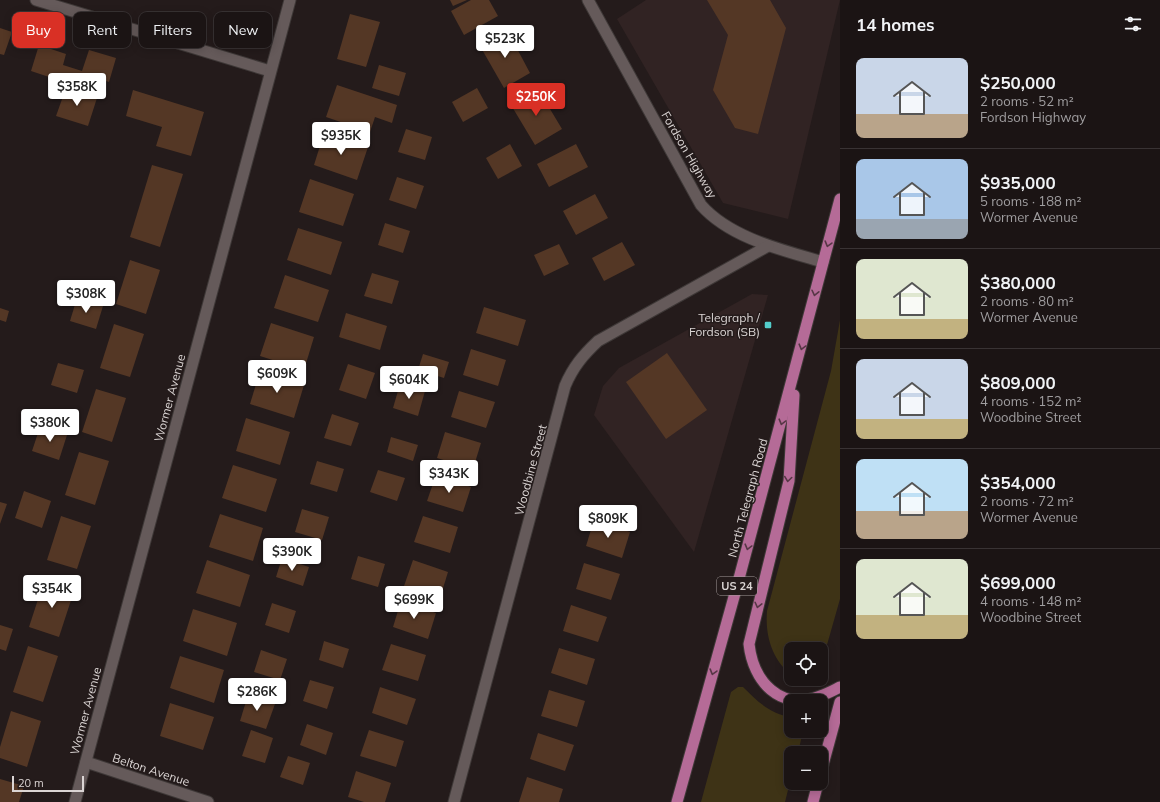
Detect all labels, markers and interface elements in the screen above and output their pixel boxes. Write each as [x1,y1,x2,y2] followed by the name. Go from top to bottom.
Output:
[12,12,65,48] chip: Buy
[73,12,131,48] chip: Rent
[139,12,206,48] chip: Filters
[214,12,272,48] chip: New
[1122,13,1144,35] icon: filters
[856,14,935,35] text: 14 homes
[477,25,533,59] pin: $523K
[485,30,525,46] text: $523K
[980,72,1056,93] text: $250,000
[49,73,105,107] pin: $358K
[888,74,936,122] icon: home
[57,78,97,94] text: $358K
[508,83,564,117] pin: $250K
[516,88,556,104] text: $250K
[980,93,1074,109] text: 2 rooms · 52 m²
[658,109,721,201] street label: Fordson Highway
[980,109,1086,125] text: Fordson Highway
[313,122,369,156] pin: $935K
[321,127,361,143] text: $935K
[980,172,1056,193] text: $935,000
[888,175,936,223] icon: home
[980,193,1081,209] text: 5 rooms · 188 m²
[980,209,1078,225] text: Wormer Avenue
[824,241,832,247] one-way arrow
[980,272,1056,293] text: $380,000
[888,275,936,323] icon: home
[58,280,114,314] pin: $308K
[66,285,106,301] text: $308K
[812,290,820,296] one-way arrow
[980,293,1074,309] text: 2 rooms · 80 m²
[980,309,1078,325] text: Wormer Avenue
[689,310,761,339] place label: Telegraph / Fordson (SB)
[763,320,773,330] marker: Telegraph / Fordson (SB)
[798,344,806,350] one-way arrow
[151,352,188,443] street label: Wormer Avenue
[249,360,305,394] pin: $609K
[257,365,297,381] text: $609K
[381,366,437,400] pin: $604K
[389,371,429,387] text: $604K
[980,372,1056,393] text: $809,000
[888,375,936,423] icon: home
[980,393,1081,409] text: 4 rooms · 152 m²
[22,409,78,443] pin: $380K
[980,409,1081,425] text: Woodbine Street
[30,414,70,430] text: $380K
[778,418,787,425] one-way arrow
[511,423,550,517] street label: Woodbine Street
[724,437,771,559] street label: North Telegraph Road
[421,460,477,494] pin: $343K
[429,465,469,481] text: $343K
[980,472,1056,493] text: $354,000
[888,475,936,523] icon: home
[784,476,793,482] one-way arrow
[980,493,1074,509] text: 2 rooms · 72 m²
[580,505,636,539] pin: $809K
[980,509,1078,525] text: Wormer Avenue
[588,510,628,526] text: $809K
[264,538,320,572] pin: $390K
[272,543,312,559] text: $390K
[744,543,753,550] one-way arrow
[980,572,1056,593] text: $699,000
[24,575,80,609] pin: $354K
[888,575,936,623] icon: home
[717,577,757,595] road number: US 24
[32,580,72,596] text: $354K
[386,586,442,620] pin: $699K
[394,591,434,607] text: $699K
[980,593,1081,609] text: 4 rooms · 148 m²
[754,602,762,609] one-way arrow
[980,609,1081,625] text: Woodbine Street
[784,642,828,790] map controls
[784,642,828,686] button: locate
[67,665,104,756] street label: Wormer Avenue
[709,669,718,676] one-way arrow
[229,678,285,712] pin: $286K
[237,683,277,699] text: $286K
[784,694,828,738] button: +
[784,746,828,790] button: −
[111,750,192,789] street label: Belton Avenue
[12,774,84,793] scale bar
[18,776,44,790] text: 20 m

